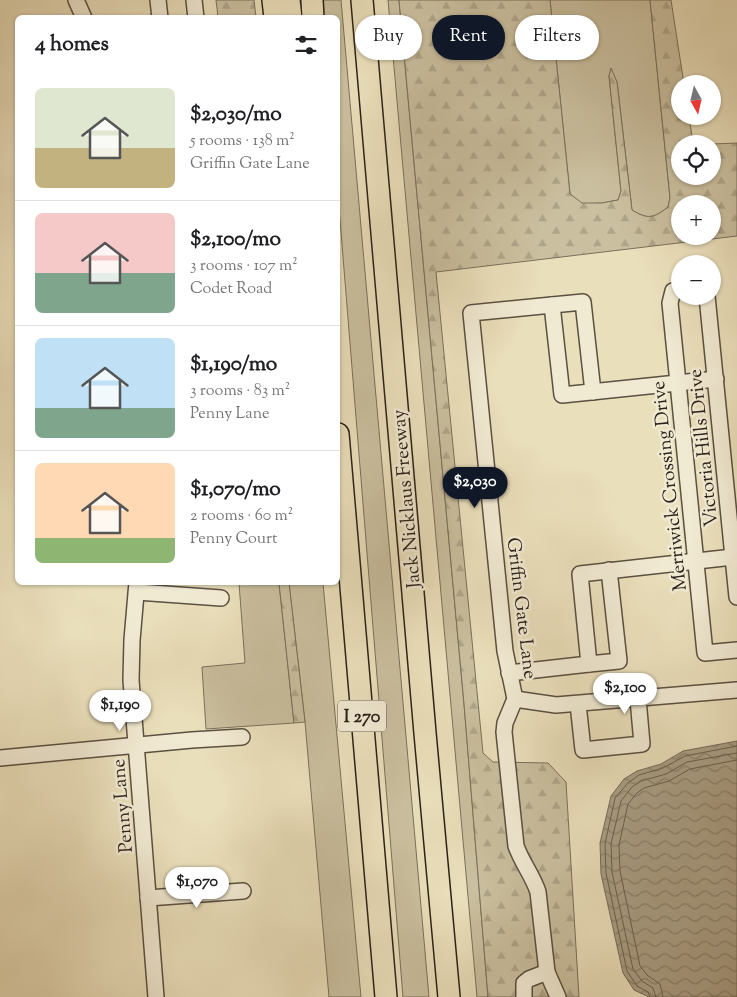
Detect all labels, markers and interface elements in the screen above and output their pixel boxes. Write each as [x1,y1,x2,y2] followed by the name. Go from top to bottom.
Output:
[355,15,422,60] chip: Buy
[432,15,505,60] chip: Rent
[515,15,599,60] chip: Filters
[35,30,109,60] text: 4 homes
[292,31,320,59] icon: filters
[671,75,721,125] north arrow
[671,75,721,305] map controls
[190,100,282,130] text: $2,030/mo
[75,108,135,168] icon: home
[190,130,295,153] text: 5 rooms · 138 m²
[671,135,721,185] button: locate
[190,153,310,176] text: Griffin Gate Lane
[671,195,721,245] button: +
[190,225,281,255] text: $2,100/mo
[75,233,135,293] icon: home
[190,255,298,278] text: 3 rooms · 107 m²
[671,255,721,305] button: −
[190,278,272,301] text: Codet Road
[190,350,277,380] text: $1,190/mo
[75,358,135,418] icon: home
[683,367,726,528] street label: Victoria Hills Drive
[646,379,695,592] street label: Merriwick Crossing Drive
[190,380,290,403] text: 3 rooms · 83 m²
[190,403,269,426] text: Penny Lane
[386,408,429,590] street label: Jack Nicklaus Freeway
[434,466,516,509] pin: $2,030
[454,471,496,494] text: $2,030
[190,475,281,505] text: $1,070/mo
[75,483,135,543] icon: home
[190,505,293,528] text: 2 rooms · 60 m²
[190,528,278,551] text: Penny Court
[498,536,543,681] street label: Griffin Gate Lane
[584,672,666,715] pin: $2,100
[604,677,646,700] text: $2,100
[79,690,161,732] pin: $1,190
[100,694,140,717] text: $1,190
[338,700,386,731] road number: I 270
[106,758,141,854] street label: Penny Lane
[156,866,238,909] pin: $1,070
[176,871,218,894] text: $1,070

